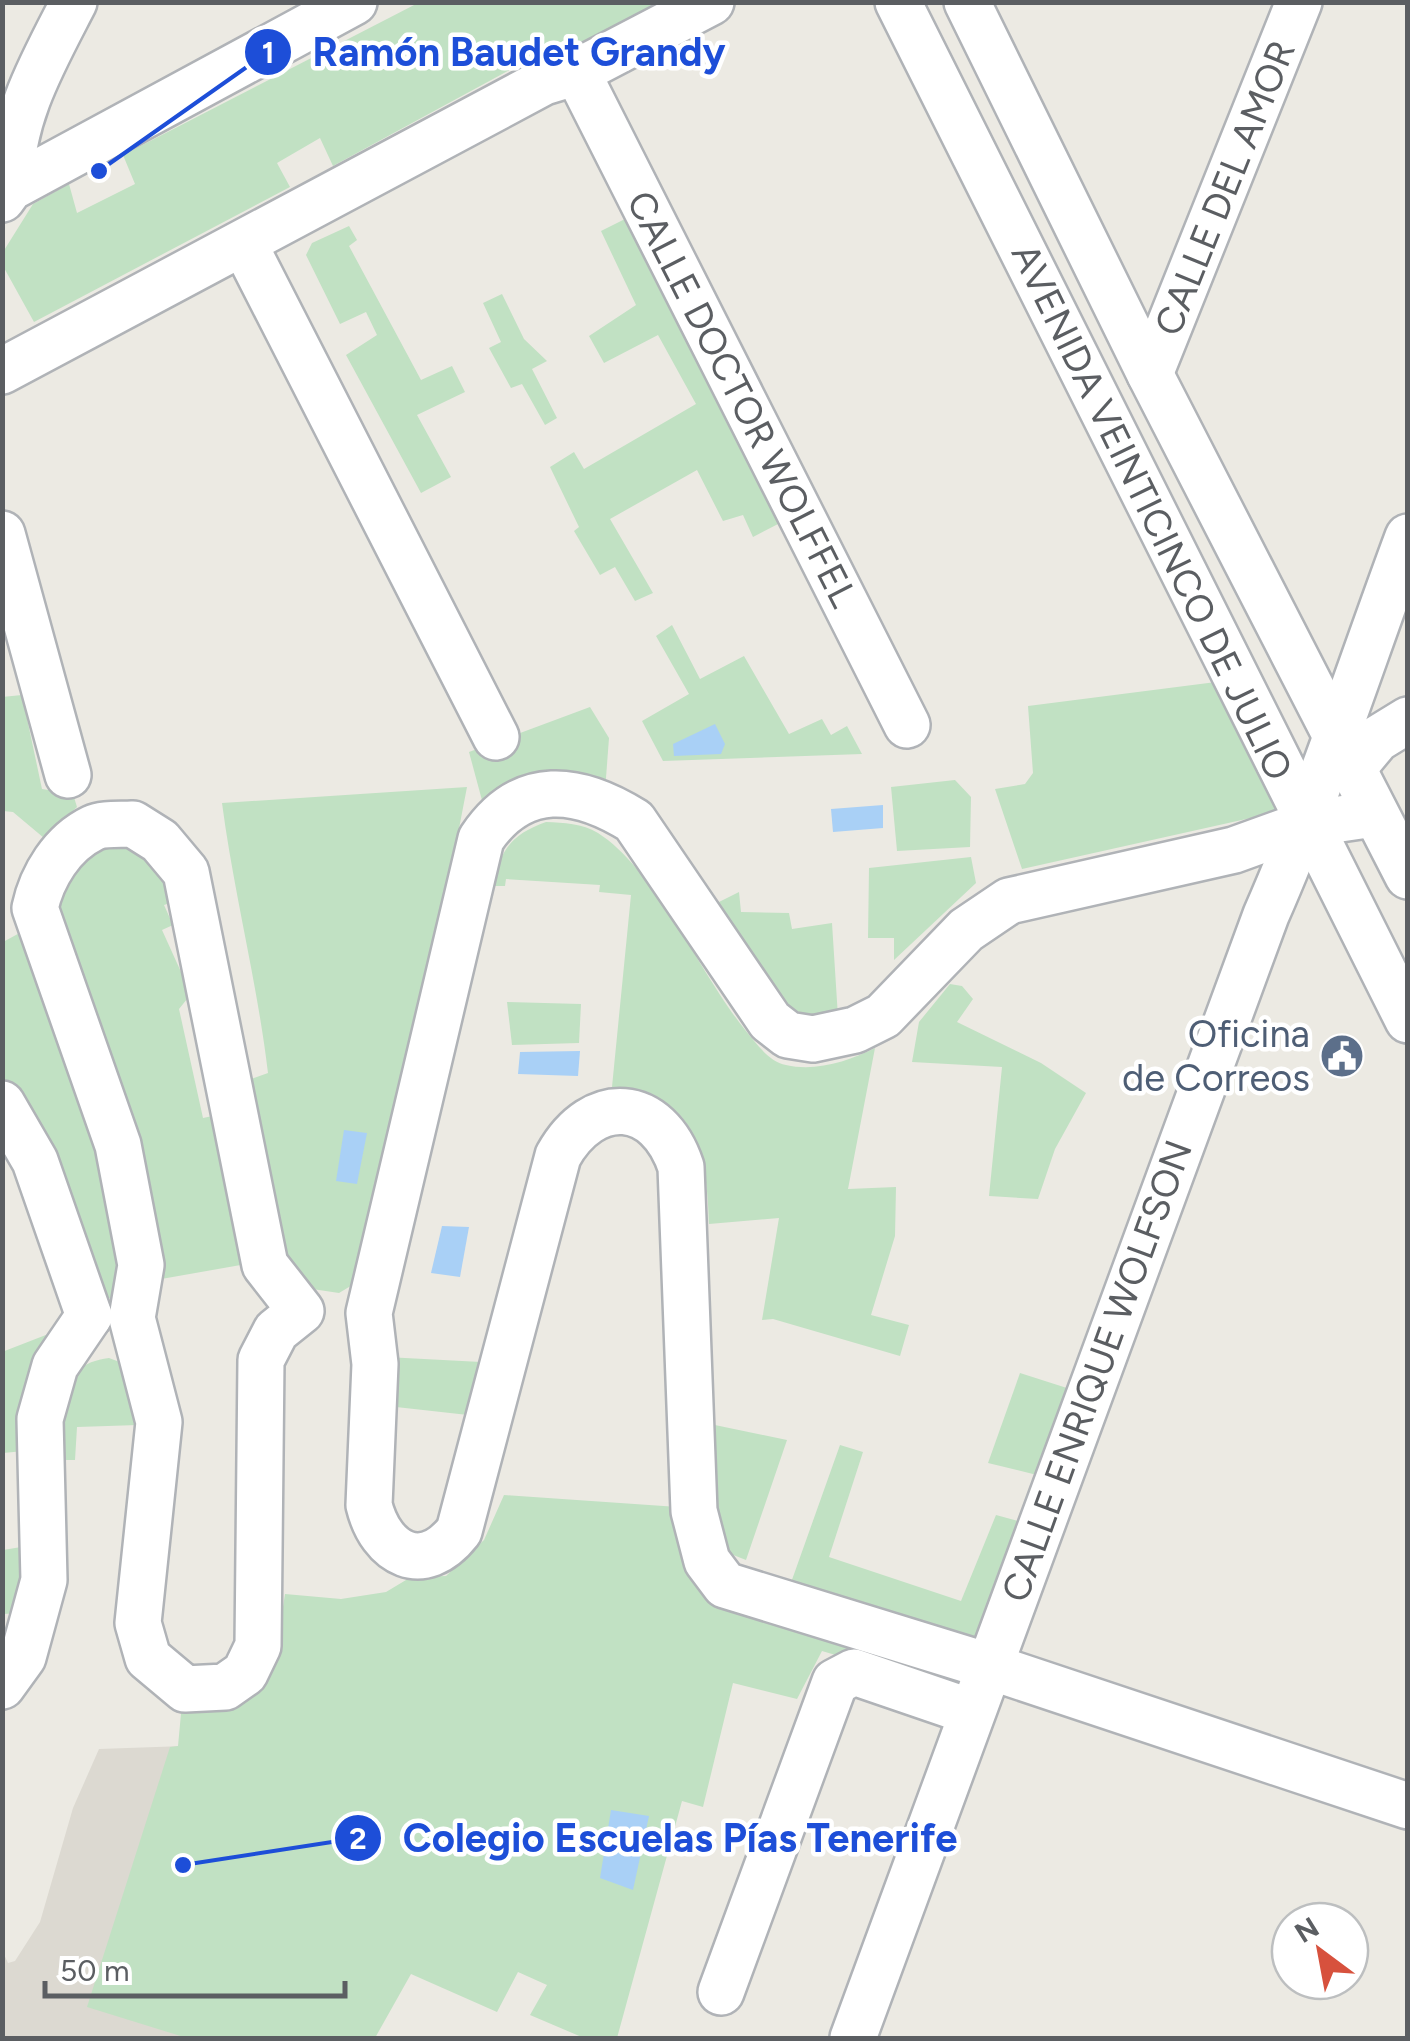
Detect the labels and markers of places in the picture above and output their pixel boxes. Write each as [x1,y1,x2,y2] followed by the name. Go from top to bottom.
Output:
[243,17,746,87] callout: Ramón Baudet Grandy
[1122,1011,1310,1101] place label: Oficina de Correos
[1319,1033,1365,1079] public building icon: Oficina de Correos
[333,1803,977,1873] callout: Colegio Escuelas Pías Tenerife

